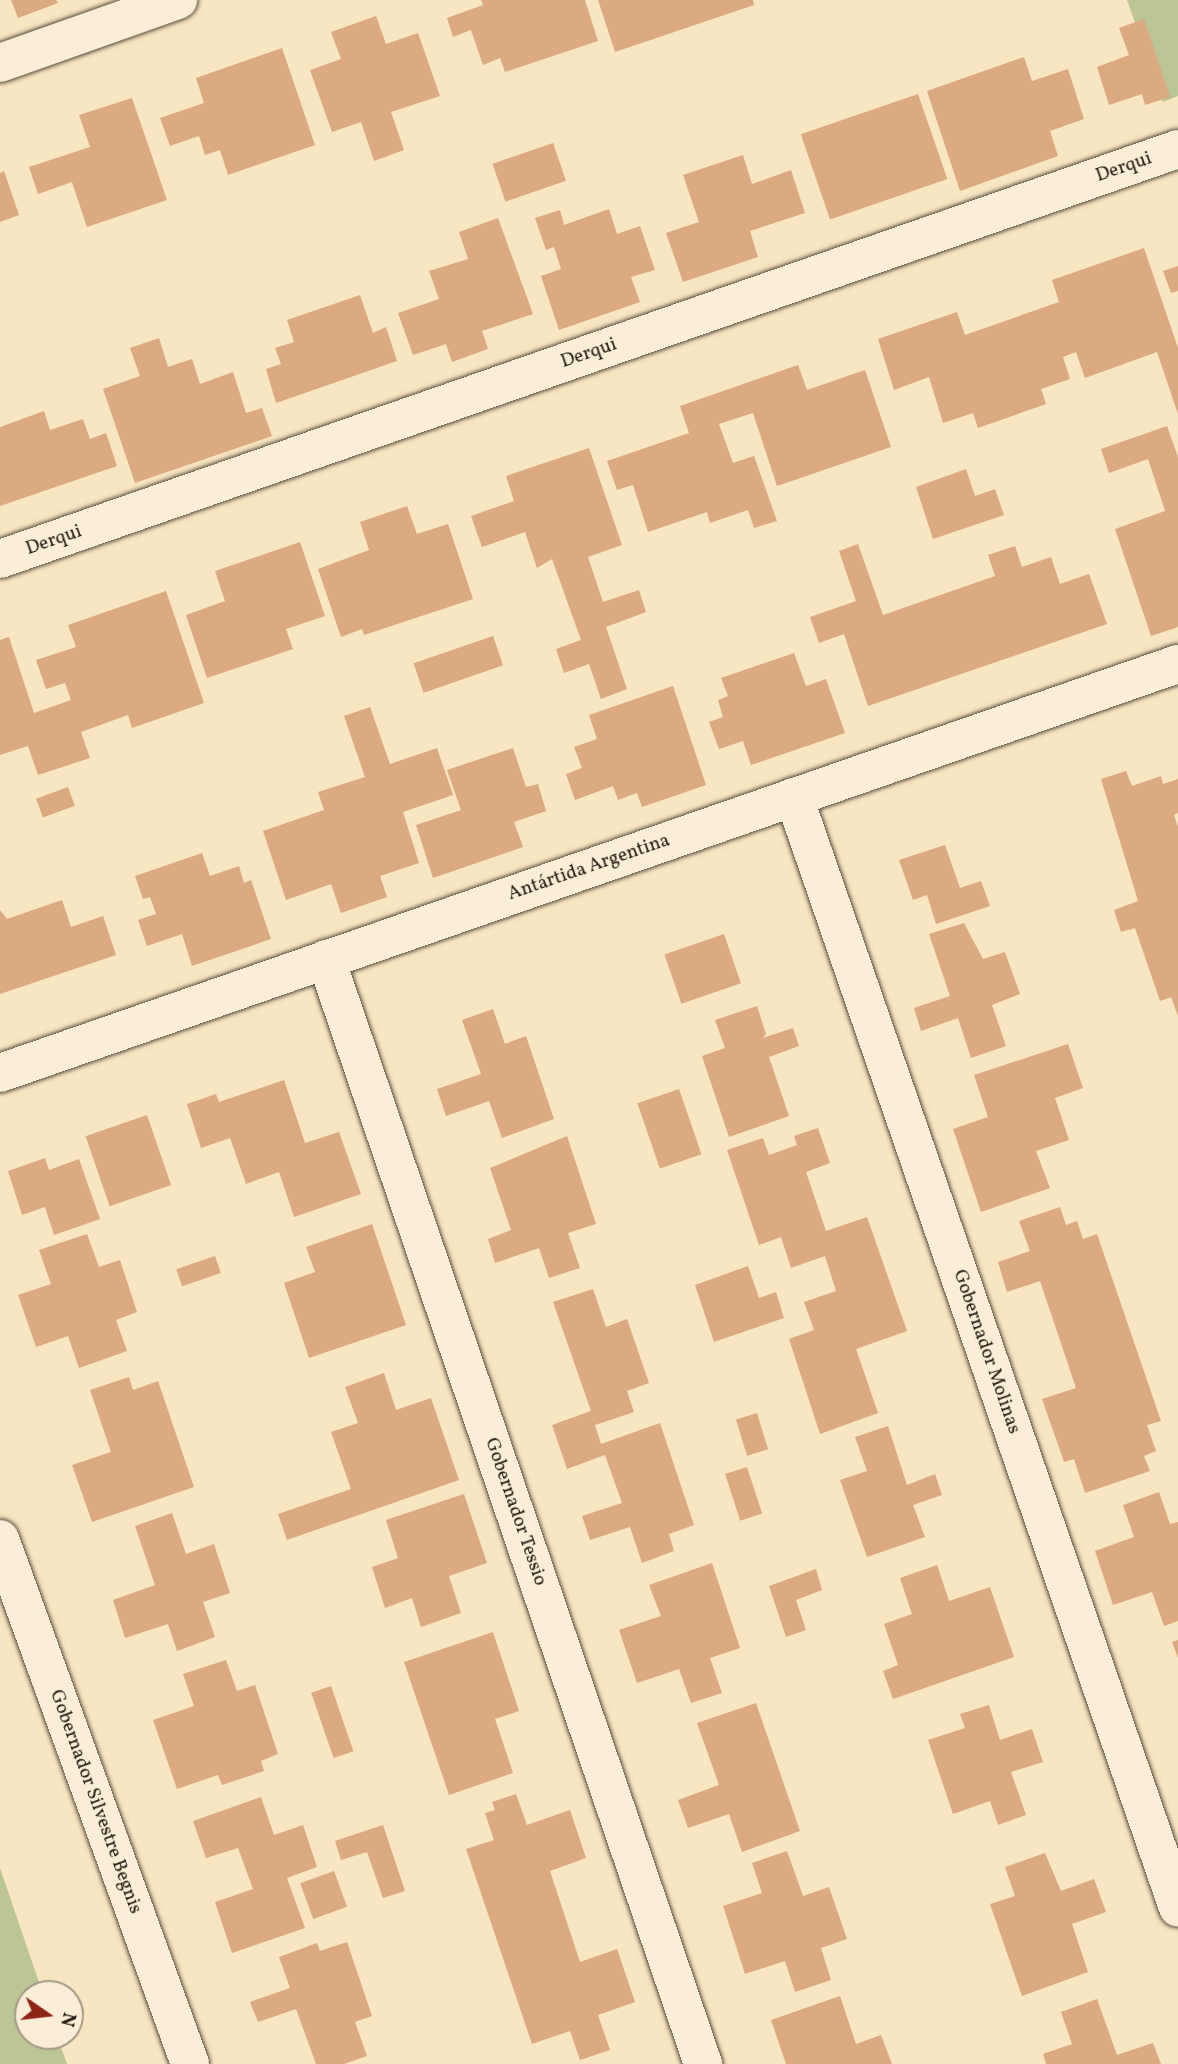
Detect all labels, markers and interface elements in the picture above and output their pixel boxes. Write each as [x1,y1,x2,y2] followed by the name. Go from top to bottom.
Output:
[1093,148,1155,188] street label: Derqui
[558,334,620,374] street label: Derqui
[23,521,85,561] street label: Derqui
[505,830,673,906] street label: Antártida Argentina
[947,1267,1025,1437] street label: Gobernador Molinas
[479,1435,551,1589] street label: Gobernador Tessio
[44,1687,146,1917] street label: Gobernador Silvestre Begnis
[14,1980,84,2050] north arrow
[53,2010,82,2029] text: N

